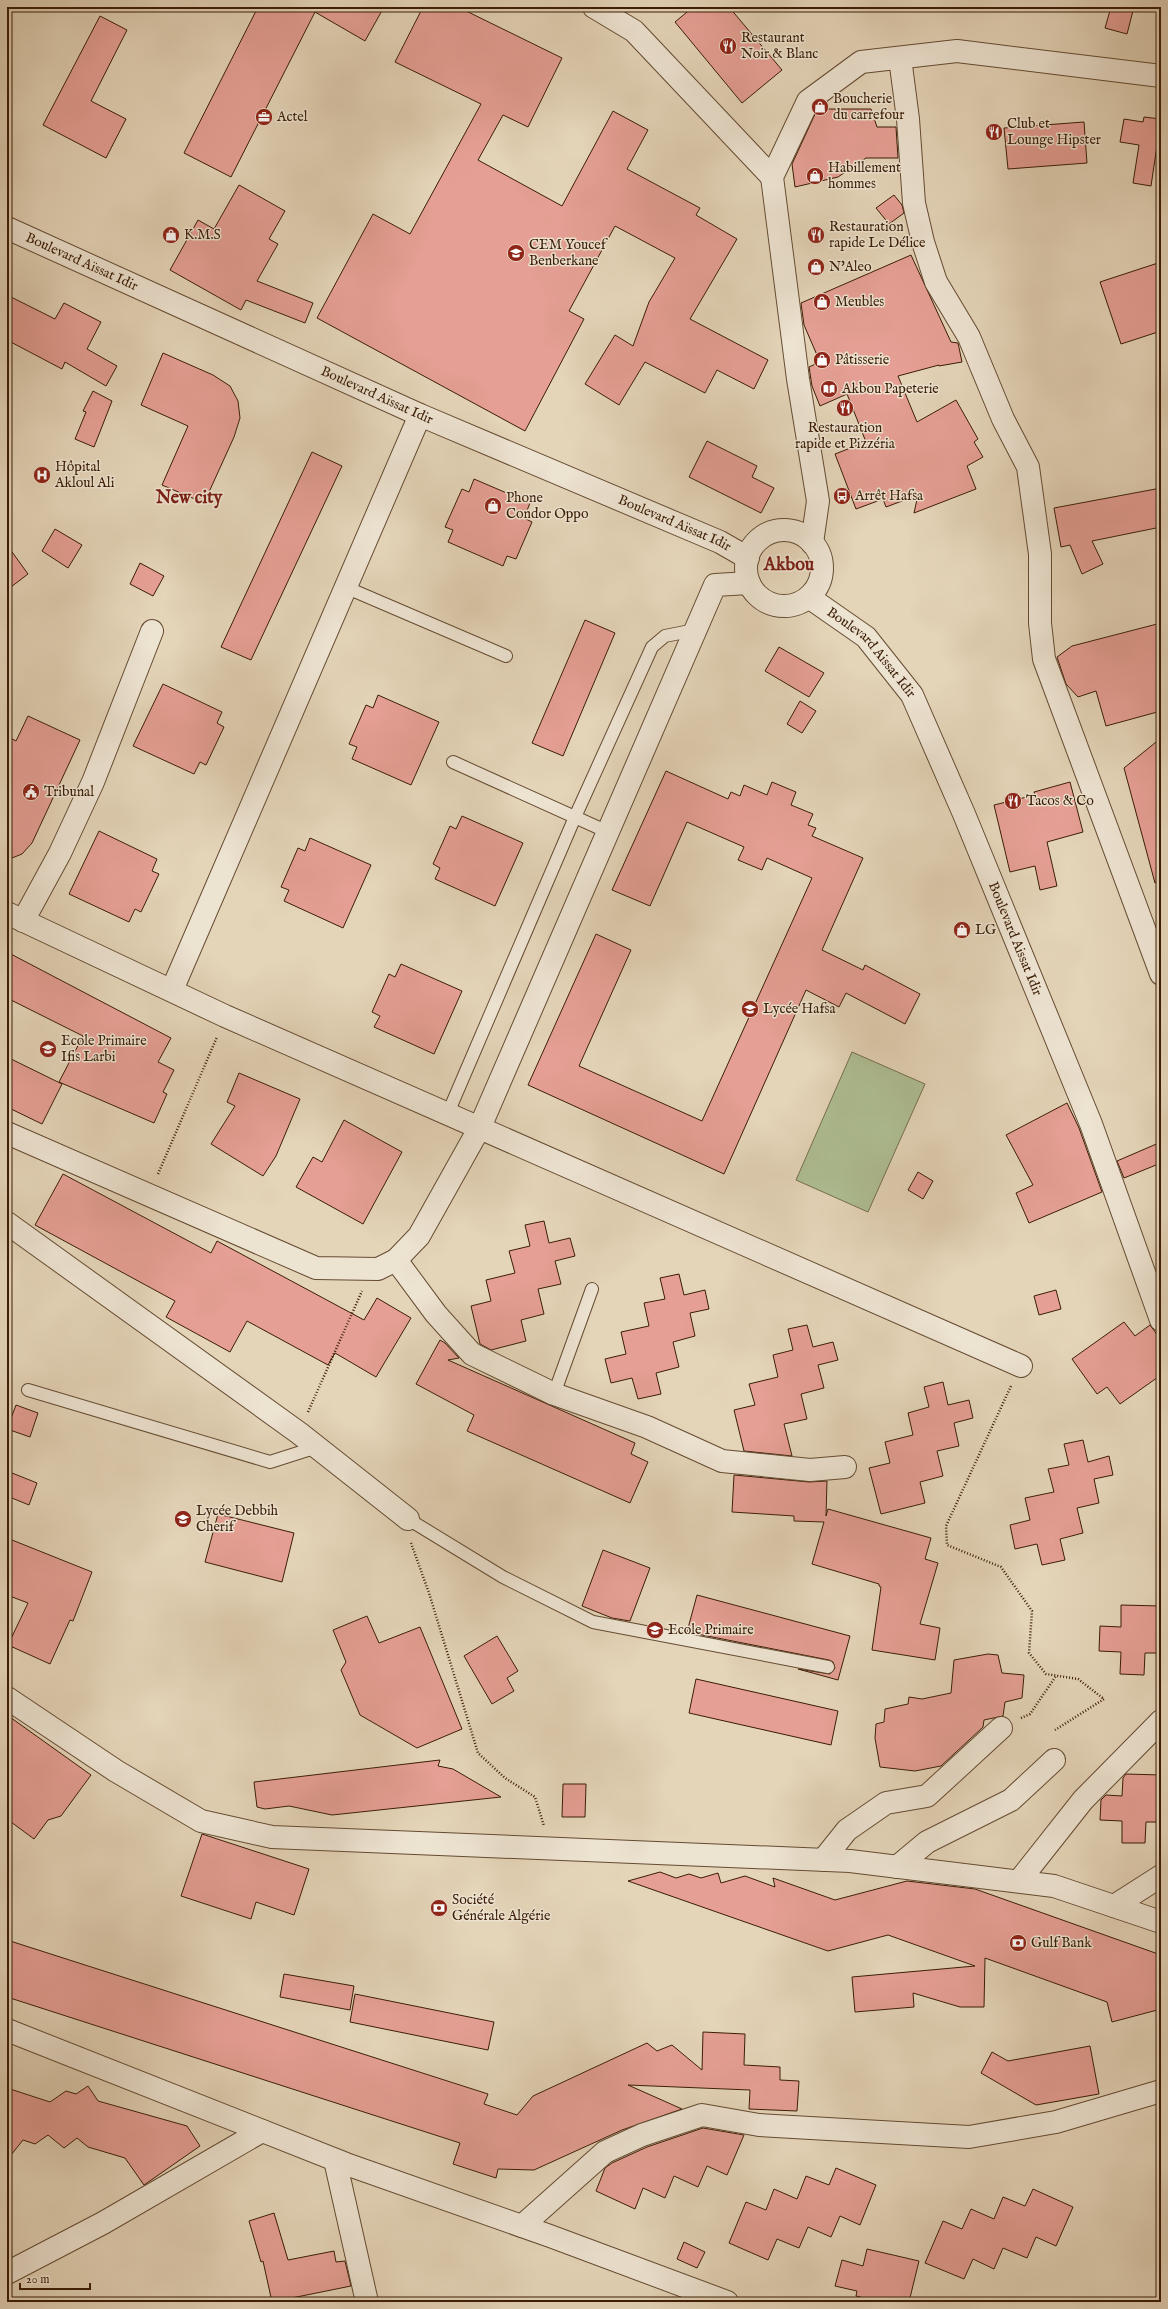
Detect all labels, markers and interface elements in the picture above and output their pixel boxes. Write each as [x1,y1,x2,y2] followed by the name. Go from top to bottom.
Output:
[741,29,818,63] place label: Restaurant Noir & Blanc
[718,36,738,56] restaurant icon: Restaurant Noir & Blanc
[833,90,904,124] place label: Boucherie du carrefour
[810,97,830,117] shop icon: Boucherie du carrefour
[254,107,274,127] office icon: Actel
[276,108,308,126] place label: Actel
[1007,115,1101,149] place label: Club et Lounge Hipster
[984,122,1004,142] restaurant icon: Club et Lounge Hipster
[828,159,901,193] place label: Habillement hommes
[805,166,825,186] shop icon: Habillement hommes
[829,218,926,252] place label: Restauration rapide Le Délice
[161,225,181,245] shop icon: K.M.S
[806,225,826,245] restaurant icon: Restauration rapide Le Délice
[184,226,221,244] place label: K.M.S
[23,229,141,295] street label: Boulevard Aïssat Idir
[529,236,609,270] place label: CEM Youcef Benberkane
[506,243,526,263] school or university icon: CEM Youcef Benberkane
[806,257,826,277] shop icon: N'Aleo
[829,258,872,276] place label: N'Aleo
[812,292,832,312] shop icon: Meubles
[835,293,884,311] place label: Meubles
[812,350,832,370] shop icon: Pâtisserie
[835,351,890,369] place label: Pâtisserie
[318,362,436,428] street label: Boulevard Aïssat Idir
[819,379,839,399] library icon: Akbou Papeterie
[841,380,939,398] place label: Akbou Papeterie
[835,398,855,418] restaurant icon: Restauration rapide et Pizzéria
[795,419,896,453] place label: Restauration rapide et Pizzéria
[54,458,115,492] place label: Hôpital Akloul Ali
[32,465,52,485] hospital icon: Hôpital Akloul Ali
[832,486,852,506] bus stop icon: Arrêt Hafsa
[155,487,223,510] district label: New city
[854,487,924,505] place label: Arrêt Hafsa
[506,489,589,523] place label: Phone Condor Oppo
[615,491,735,556] street label: Boulevard Aïssat Idir
[483,496,503,516] shop icon: Phone Condor Oppo
[763,554,815,577] district label: Akbou
[823,603,920,702] street label: Boulevard Aissat Idir
[21,782,41,802] public building icon: Tribunal
[44,783,94,801] place label: Tribunal
[1003,791,1023,811] restaurant icon: Tacos & Co
[1026,792,1094,810] place label: Tacos & Co
[984,879,1046,998] street label: Boulevard Aissat Idir
[952,920,972,940] shop icon: LG
[975,921,997,939] place label: LG
[740,999,760,1019] school or university icon: Lycée Hafsa
[763,1000,836,1018] place label: Lycée Hafsa
[61,1032,147,1066] place label: Ecole Primaire Ifis Larbi
[38,1039,58,1059] school or university icon: Ecole Primaire Ifis Larbi
[196,1502,279,1536] place label: Lycée Debbih Cherif
[173,1509,193,1529] school or university icon: Lycée Debbih Cherif
[645,1620,665,1640] school or university icon: Ecole Primaire
[668,1621,754,1639] place label: Ecole Primaire
[452,1891,551,1925] place label: Société Générale Algérie
[429,1898,449,1918] bank icon: Société Générale Algérie
[1008,1933,1028,1953] bank icon: Gulf Bank
[1031,1934,1092,1952] place label: Gulf Bank
[20,2265,90,2291] scale bar
[26,2272,49,2287] text: 20 m

